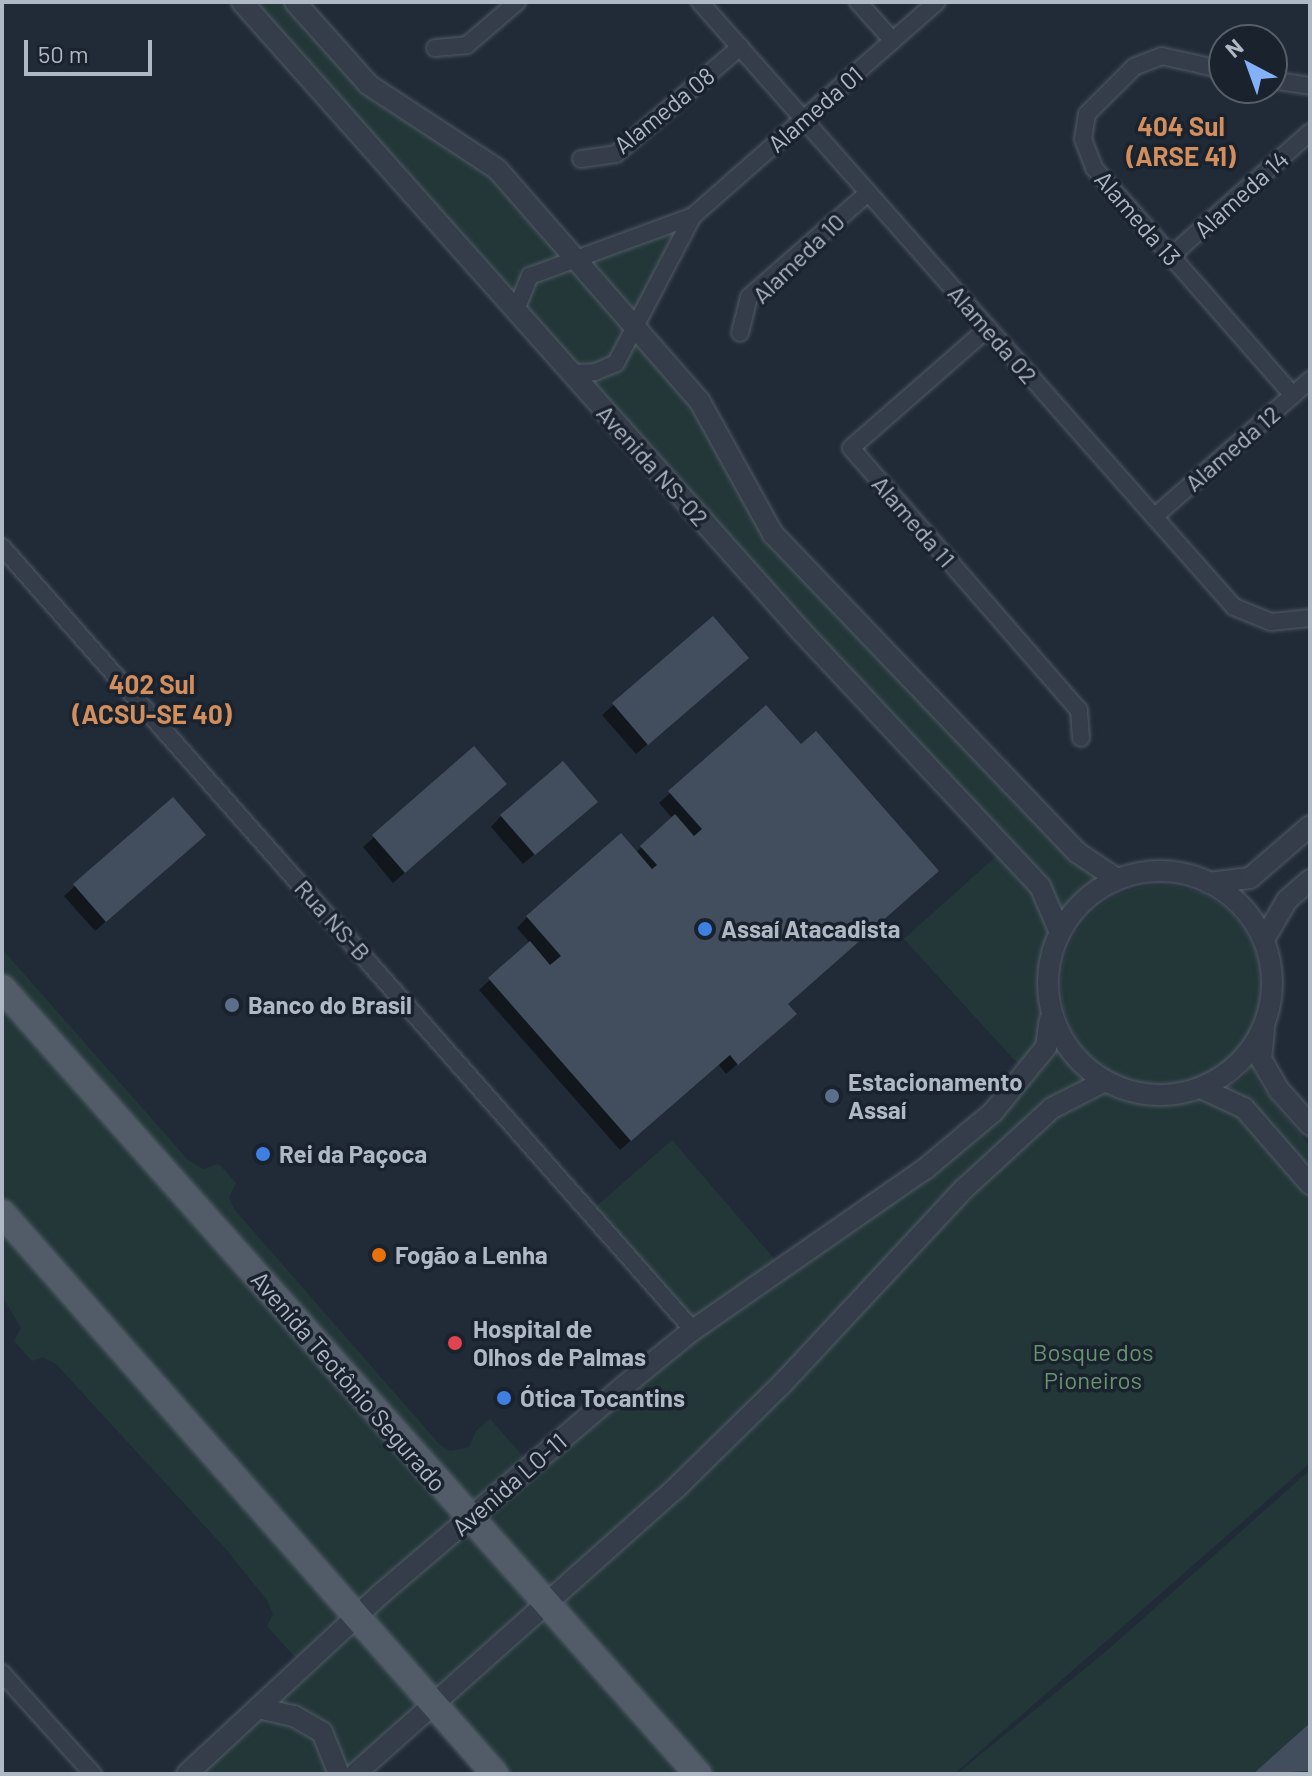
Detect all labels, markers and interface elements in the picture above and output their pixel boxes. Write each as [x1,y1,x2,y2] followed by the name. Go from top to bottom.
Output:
[28,24,156,74] scale bar
[1208,24,1288,104] north arrow
[1220,33,1248,62] text: N
[38,39,89,68] text: 50 m
[762,60,868,158] street label: Alameda 01
[608,61,720,159] street label: Alameda 08
[1126,110,1236,172] district label: 404 Sul (ARSE 41)
[1188,144,1294,244] street label: Alameda 14
[1089,165,1187,271] street label: Alameda 13
[746,207,850,309] street label: Alameda 10
[942,279,1044,389] street label: Alameda 02
[591,399,715,531] street label: Avenida NS-02
[1179,399,1285,497] street label: Alameda 12
[866,469,962,573] street label: Alameda 11
[72,668,232,730] district label: 402 Sul (ACSU-SE 40)
[289,873,377,967] street label: Rua NS-B
[721,915,900,943] place label: Assaí Atacadista
[696,920,714,938] marker: Assaí Atacadista
[248,991,412,1019] place label: Banco do Brasil
[223,996,241,1014] marker: Banco do Brasil
[848,1068,1023,1124] place label: Estacionamento Assaí
[823,1087,841,1105] marker: Estacionamento Assaí
[279,1140,427,1168] place label: Rei da Paçoca
[254,1145,272,1163] marker: Rei da Paçoca
[395,1241,548,1269] place label: Fogão a Lenha
[370,1246,388,1264] marker: Fogão a Lenha
[245,1265,453,1497] street label: Avenida Teotônio Segurado
[473,1315,646,1371] place label: Hospital de Olhos de Palmas
[444,1332,466,1354] marker: Hospital de Olhos de Palmas
[1032,1338,1154,1394] park label: Bosque dos Pioneiros
[520,1384,685,1412] place label: Ótica Tocantins
[495,1389,513,1407] marker: Ótica Tocantins
[446,1427,572,1541] street label: Avenida LO-11

